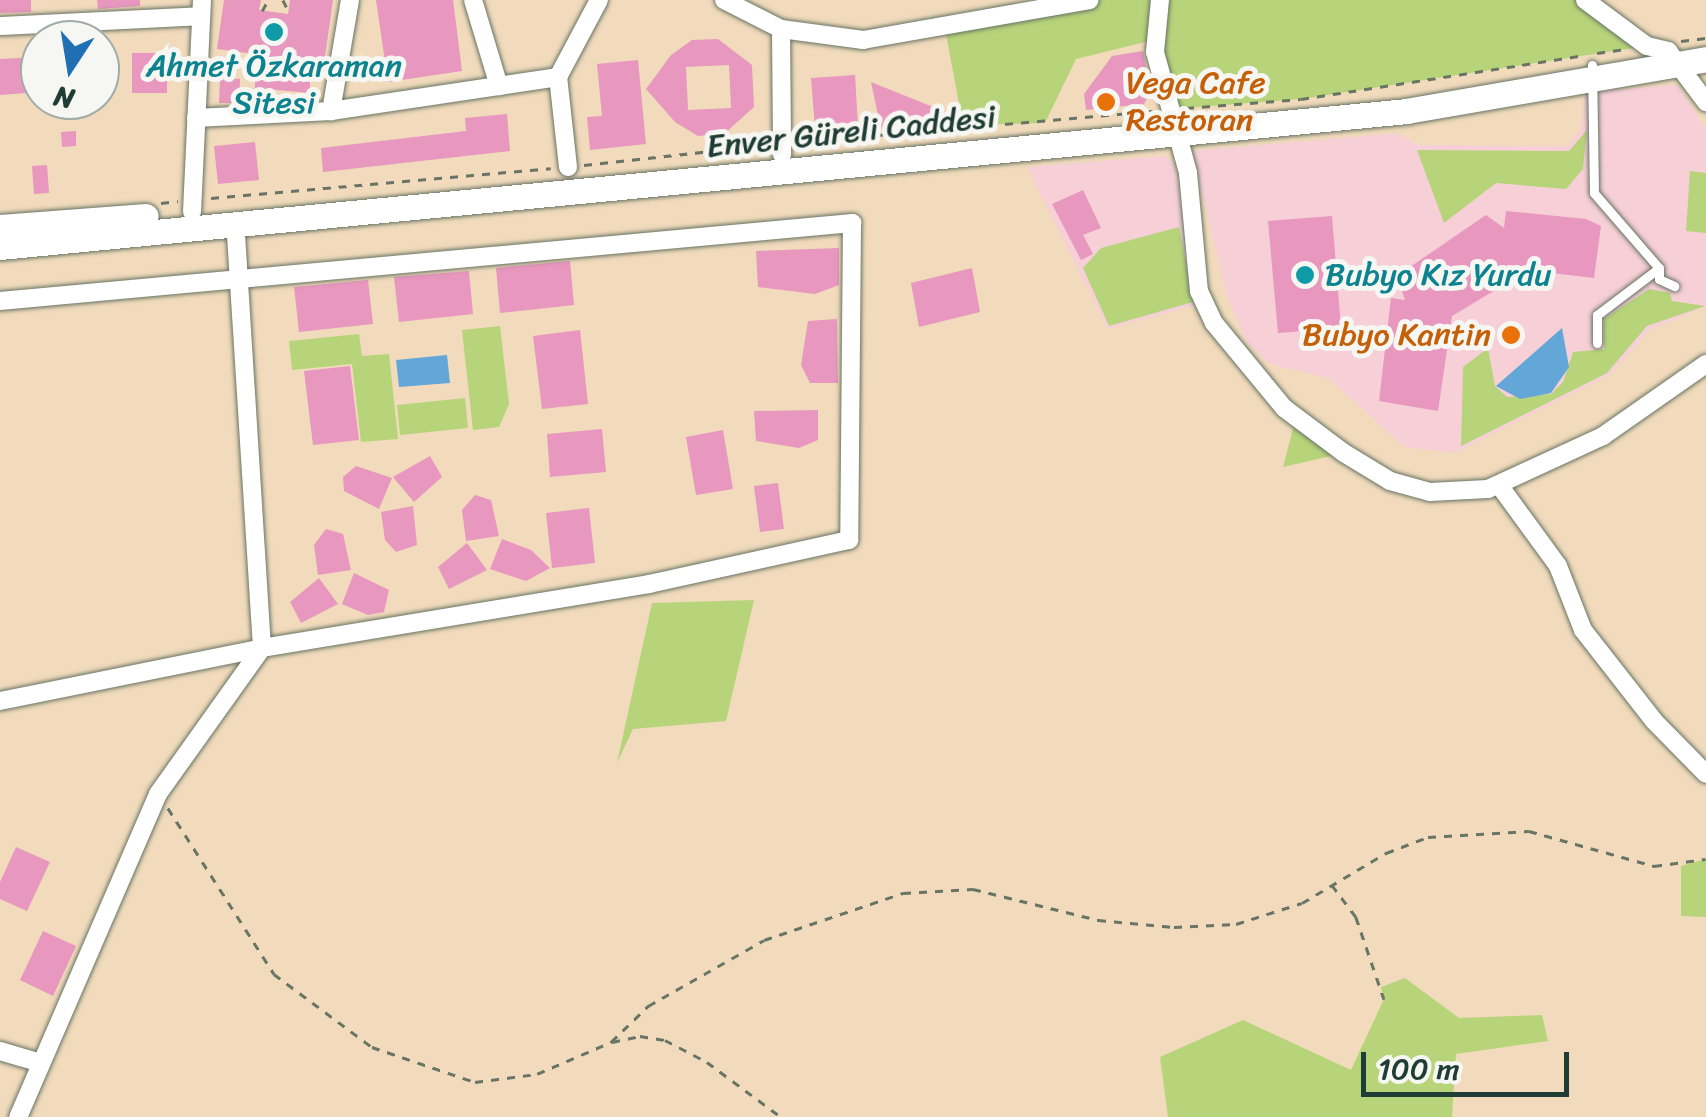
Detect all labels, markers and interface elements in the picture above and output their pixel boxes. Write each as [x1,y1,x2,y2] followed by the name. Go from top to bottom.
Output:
[20,20,120,120] north arrow
[263,21,285,43] marker: Ahmet Özkaraman Sitesi
[146,48,402,123] place label: Ahmet Özkaraman Sitesi
[1126,65,1266,140] place label: Vega Cafe Restoran
[49,72,79,124] text: N
[1095,91,1117,113] marker: Vega Cafe Restoran
[705,98,997,166] street label: Enver Güreli Caddesi
[1325,256,1551,294] place label: Bubyo Kız Yurdu
[1294,264,1316,286] marker: Bubyo Kız Yurdu
[1302,316,1491,354] place label: Bubyo Kantin
[1500,324,1522,346] marker: Bubyo Kantin
[1366,1032,1574,1094] scale bar
[1378,1042,1460,1096] text: 100 m

